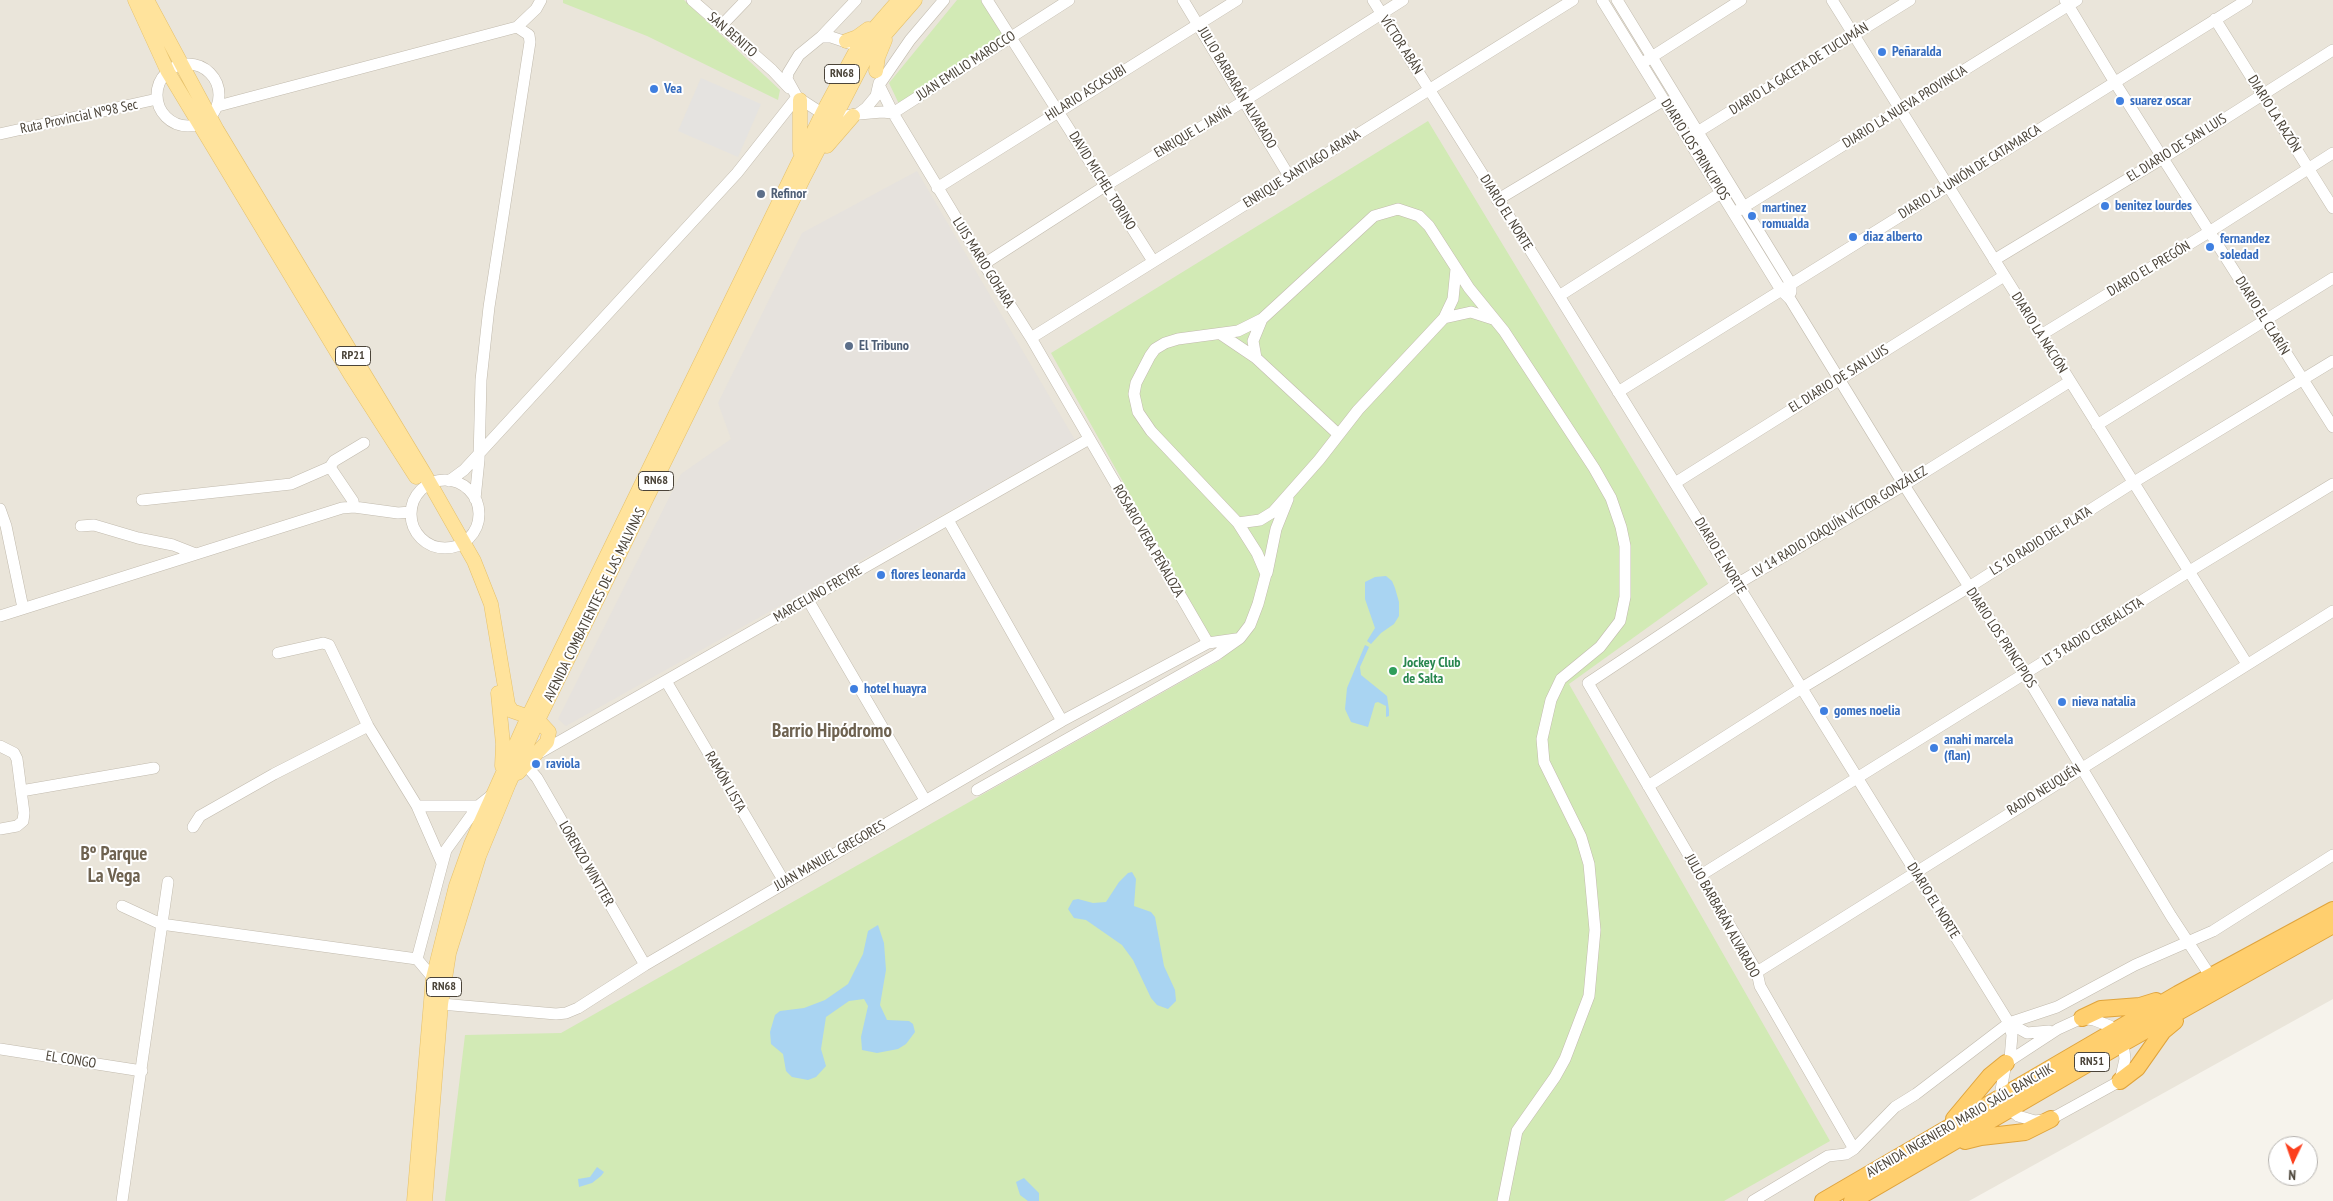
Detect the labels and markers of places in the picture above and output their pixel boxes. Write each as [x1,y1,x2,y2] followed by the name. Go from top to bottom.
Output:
[1892,44,1942,60] place label: Peñaralda
[1876,46,1888,58] marker: Peñaralda
[664,81,682,97] place label: Vea
[648,83,660,95] marker: Vea
[2130,93,2191,109] place label: suarez oscar
[2114,95,2126,107] marker: suarez oscar
[771,186,807,202] place label: Refinor
[755,188,767,200] marker: Refinor
[2115,198,2192,214] place label: benitez lourdes
[1762,200,1809,232] place label: martinez romualda
[2099,200,2111,212] marker: benitez lourdes
[1746,210,1758,222] marker: martinez romualda
[1863,229,1922,245] place label: diaz alberto
[1847,231,1859,243] marker: diaz alberto
[2220,231,2270,264] place label: fernandez soledad
[2204,241,2216,253] marker: fernandez soledad
[859,338,909,354] place label: El Tribuno
[843,340,855,352] marker: El Tribuno
[891,567,966,583] place label: flores leonarda
[875,569,887,581] marker: flores leonarda
[1403,655,1460,688] place label: Jockey Club de Salta
[1387,665,1399,677] marker: Jockey Club de Salta
[864,681,927,697] place label: hotel huayra
[848,683,860,695] marker: hotel huayra
[2072,694,2136,710] place label: nieva natalia
[2056,696,2068,708] marker: nieva natalia
[1834,703,1900,719] place label: gomes noelia
[1818,705,1830,717] marker: gomes noelia
[1944,732,2013,764] place label: anahi marcela (flan)
[1928,742,1940,754] marker: anahi marcela (flan)
[546,756,580,772] place label: raviola
[530,758,542,770] marker: raviola

